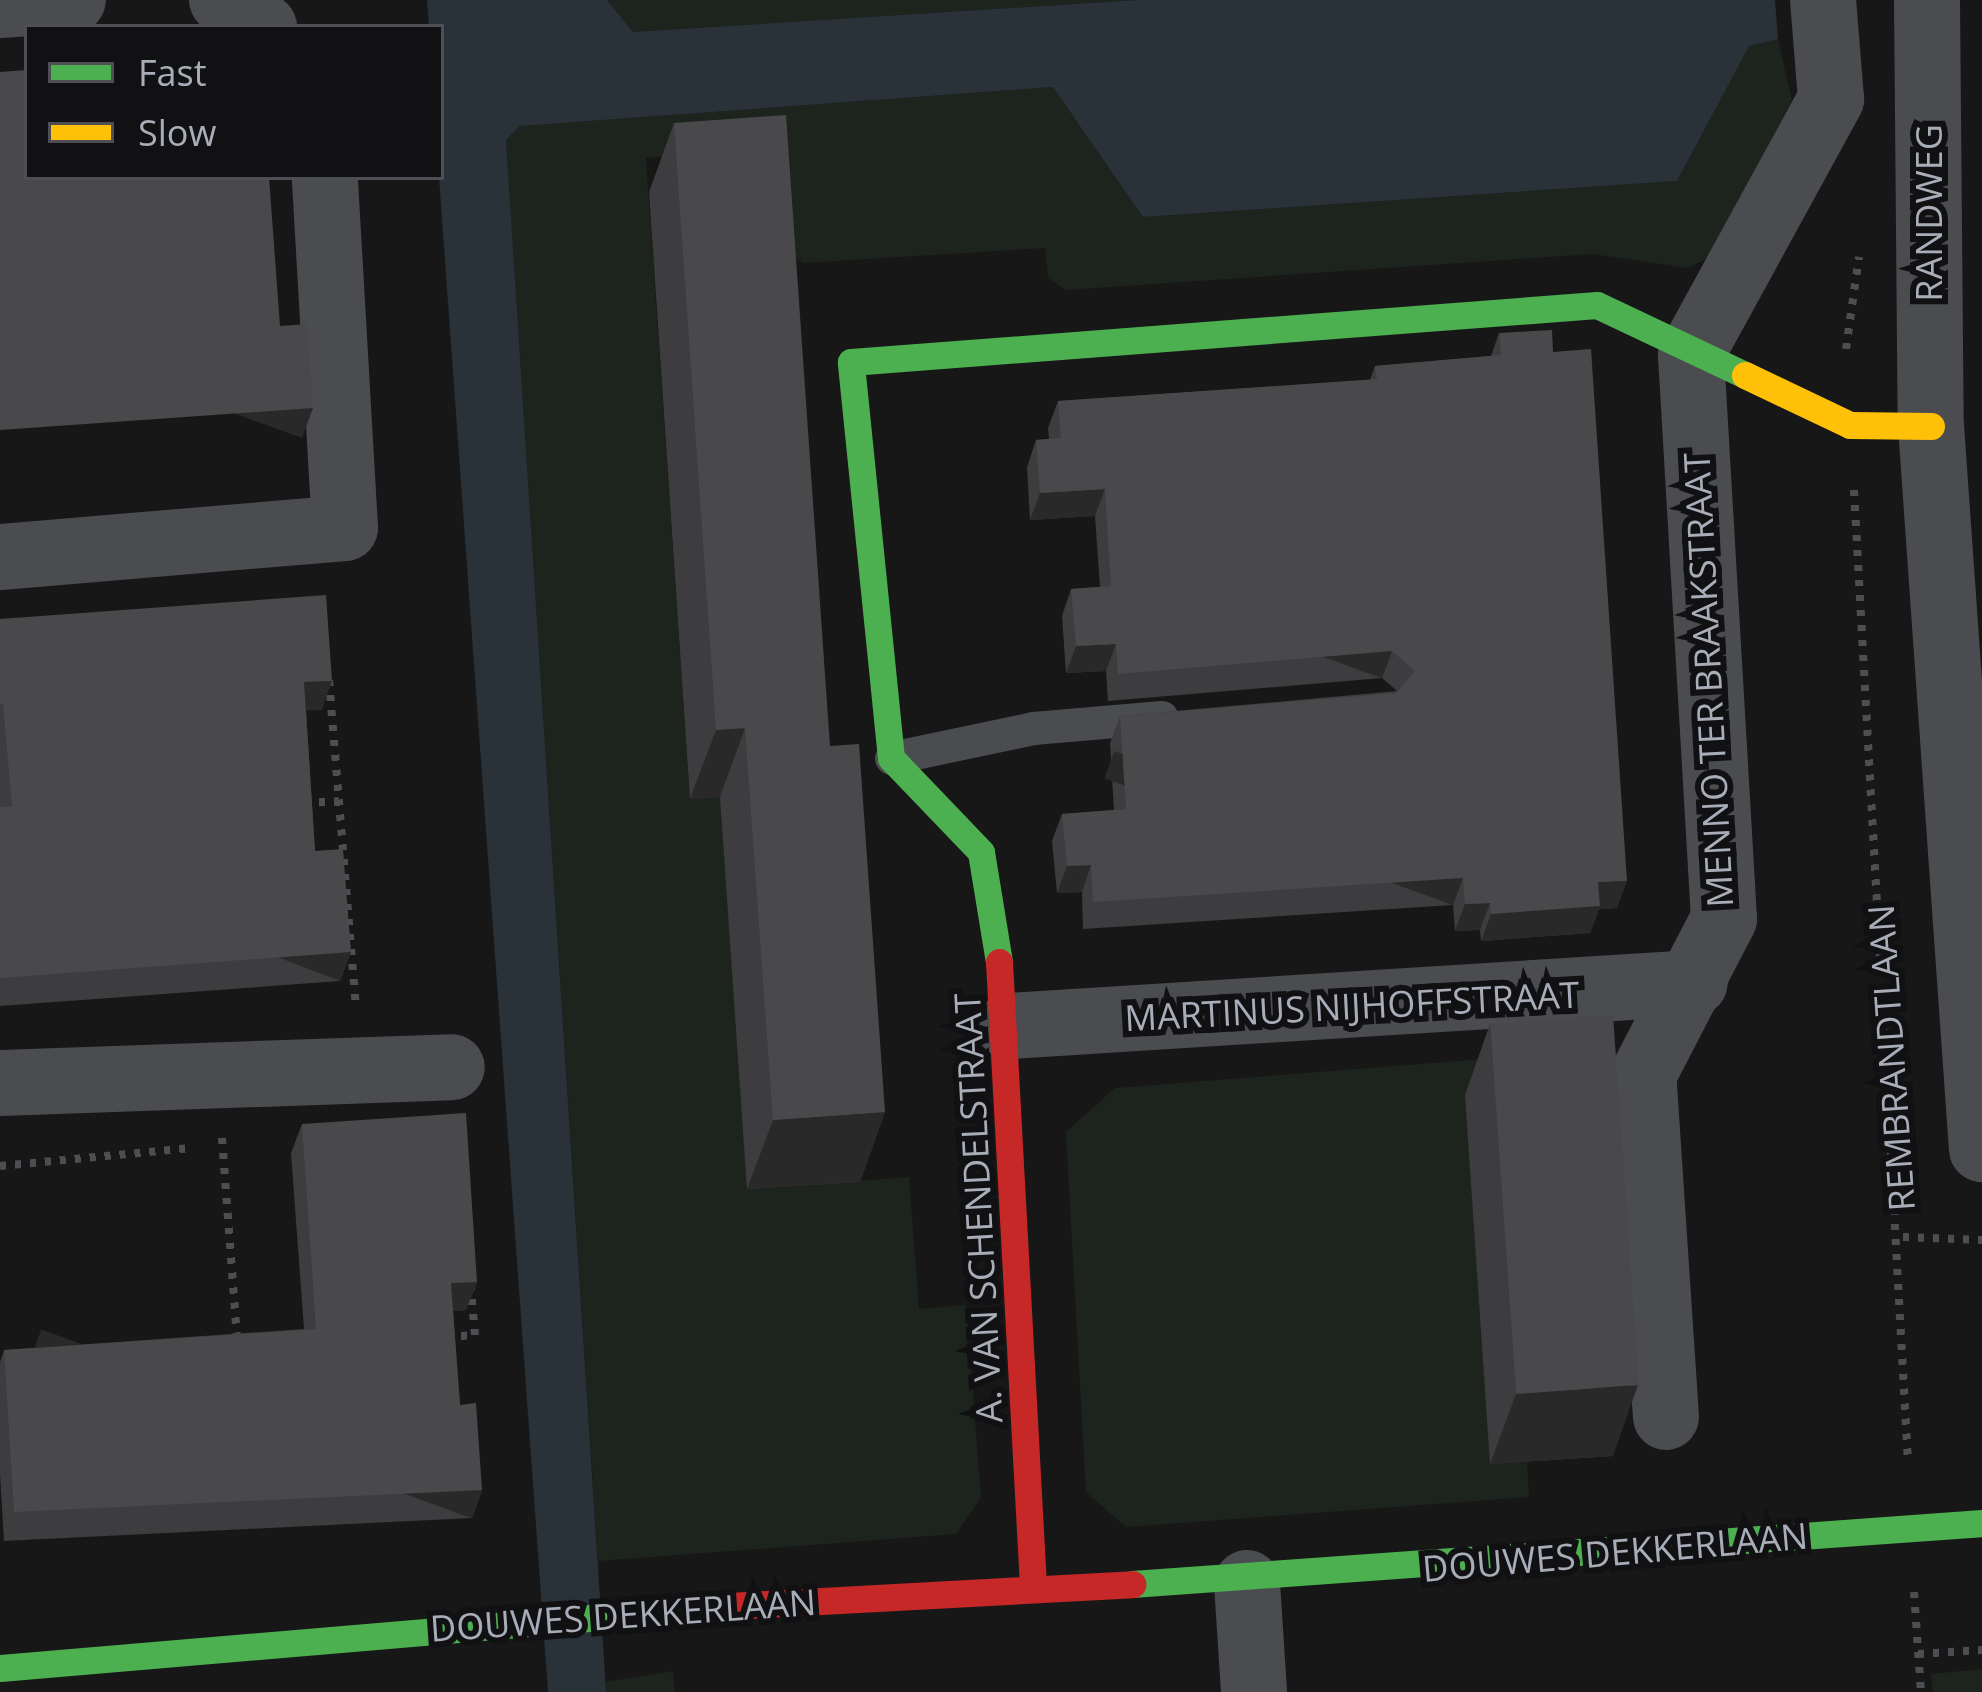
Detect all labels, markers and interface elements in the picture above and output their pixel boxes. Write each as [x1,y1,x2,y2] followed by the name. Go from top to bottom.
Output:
[24,24,444,180] legend
[138,48,207,97] text: Fast
[138,108,216,157] text: Slow
[1907,124,1951,302] street label: RANDWEG
[1675,451,1741,909] street label: MENNO TER BRAAKSTRAAT
[1859,903,1923,1213] street label: REMBRANDTLAAN
[1124,973,1580,1039] street label: MARTINUS NIJHOFFSTRAAT
[945,992,1011,1424] street label: A. VAN SCHENDELSTRAAT
[1421,1514,1809,1590] street label: DOUWES DEKKERLAAN
[429,1580,817,1650] street label: DOUWES DEKKERLAAN

